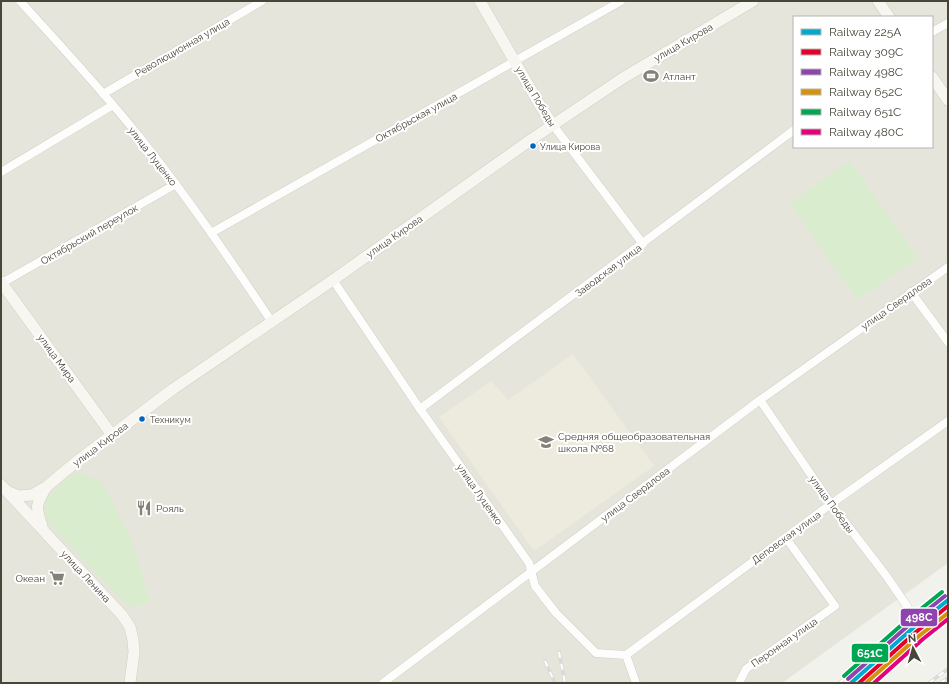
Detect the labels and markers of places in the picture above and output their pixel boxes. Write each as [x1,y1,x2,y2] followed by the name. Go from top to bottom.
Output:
[642,67,660,85] sports icon: Атлант
[663,71,696,82] place label: Атлант
[528,141,538,151] marker: Улица Кирова
[540,142,600,152] place label: Улица Кирова
[137,414,147,424] marker: Техникум
[150,415,191,425] place label: Техникум
[558,431,710,454] place label: Средняя общеобразовательная школа №68
[537,433,555,451] school or university icon: Средняя общеобразовательная школа №68
[135,499,153,517] restaurant icon: Рояль
[156,503,184,514] place label: Рояль
[48,569,66,587] supermarket icon: Океан
[15,573,45,584] place label: Океан

